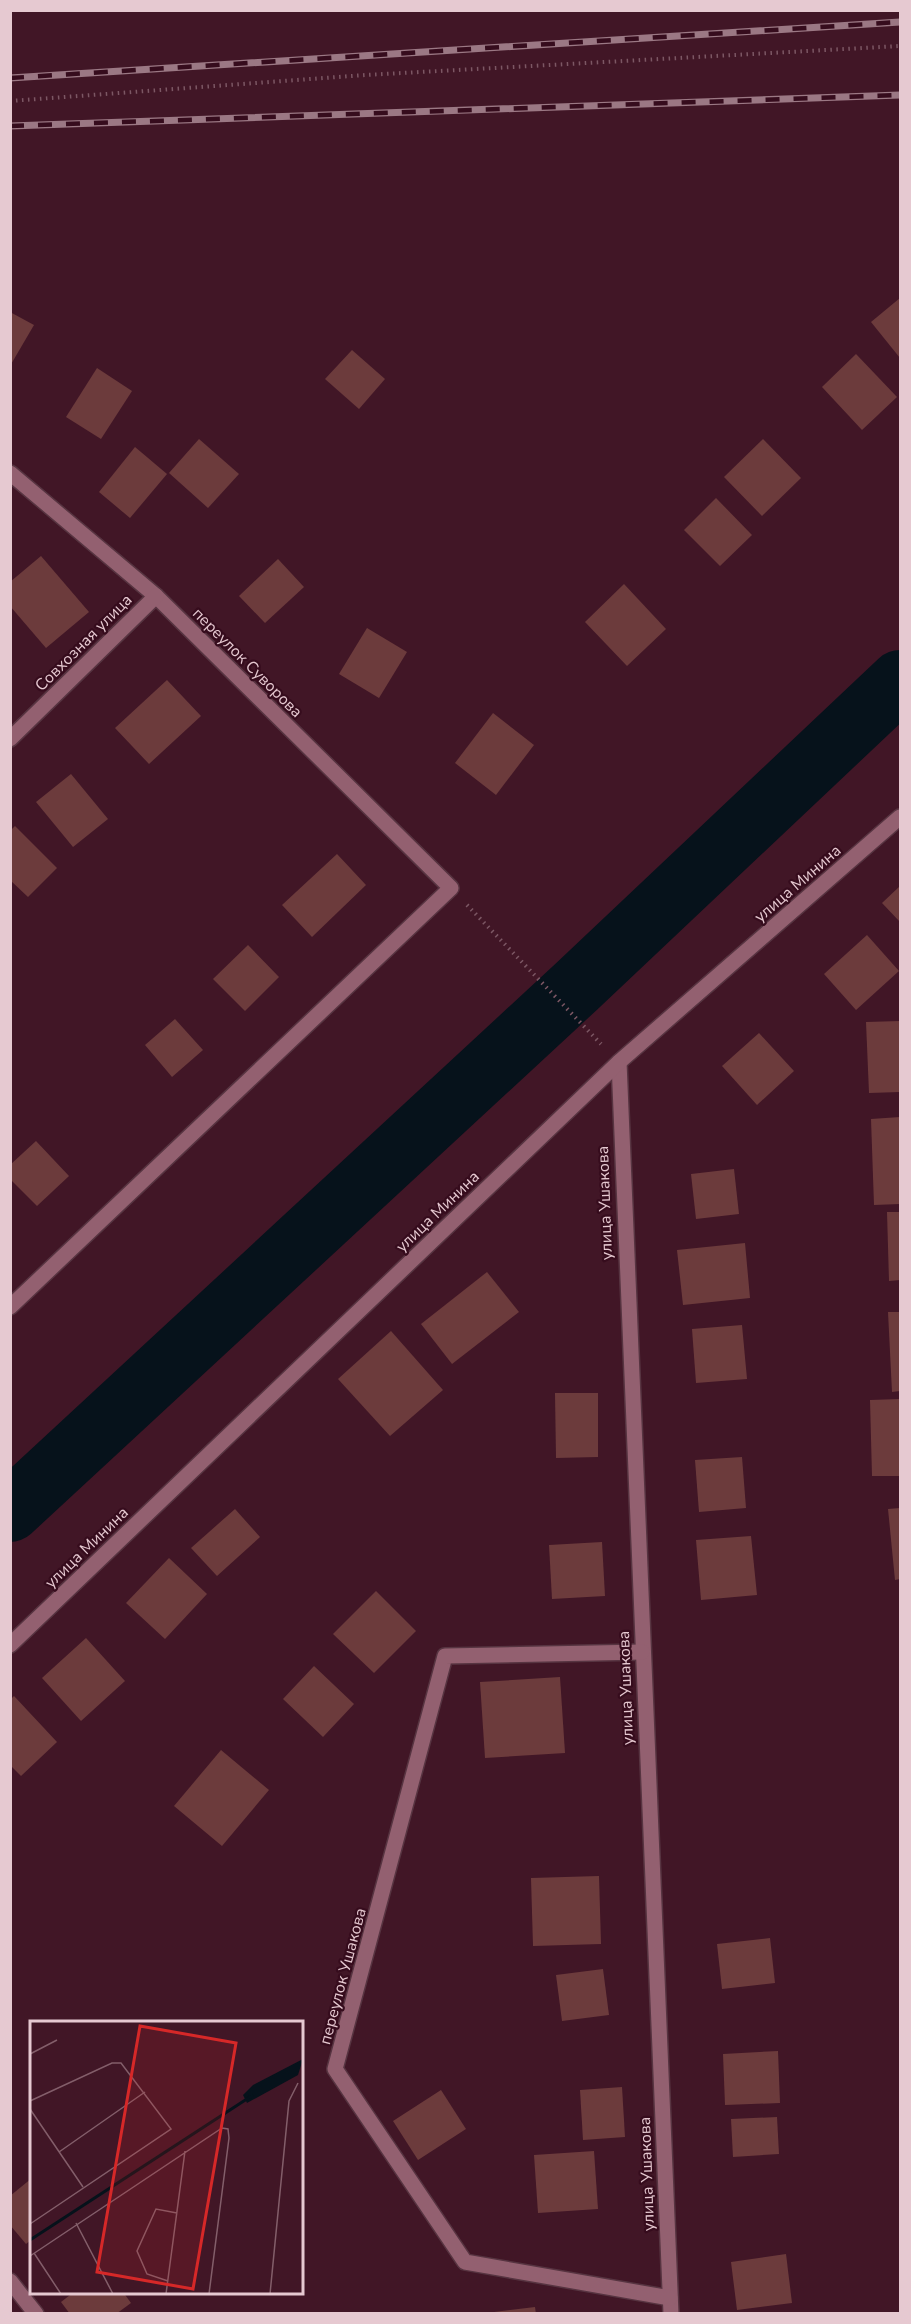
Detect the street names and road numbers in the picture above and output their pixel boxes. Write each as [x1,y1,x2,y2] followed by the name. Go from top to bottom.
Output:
[30,589,137,696] street label: Совхозная улица
[187,603,307,723] street label: переулок Суворова
[749,840,846,928] street label: улица Минина
[592,1145,618,1261] street label: улица Ушакова
[391,1166,484,1257] street label: улица Минина
[40,1502,133,1593] street label: улица Минина
[613,1630,639,1746] street label: улица Ушакова
[314,1906,372,2047] street label: переулок Ушакова
[634,2116,660,2232] street label: улица Ушакова

